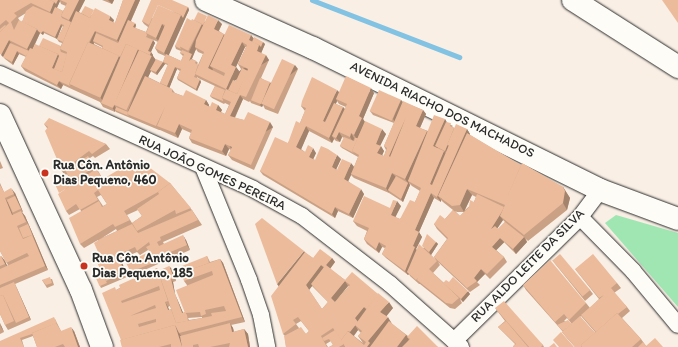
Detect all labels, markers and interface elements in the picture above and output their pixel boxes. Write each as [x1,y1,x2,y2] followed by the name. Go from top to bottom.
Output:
[347,58,537,162] street label: AVENIDA RIACHO DOS MACHADOS
[136,132,288,214] street label: RUA JOÃO GOMES PEREIRA
[53,158,156,189] place label: Rua Côn. Antônio Dias Pequeno, 460
[40,168,50,178] marker: Rua Côn. Antônio Dias Pequeno, 460
[469,207,587,325] street label: RUA ALDO LEITE DA SILVA
[92,251,192,282] place label: Rua Côn. Antônio Dias Pequeno, 185
[79,261,89,271] marker: Rua Côn. Antônio Dias Pequeno, 185

